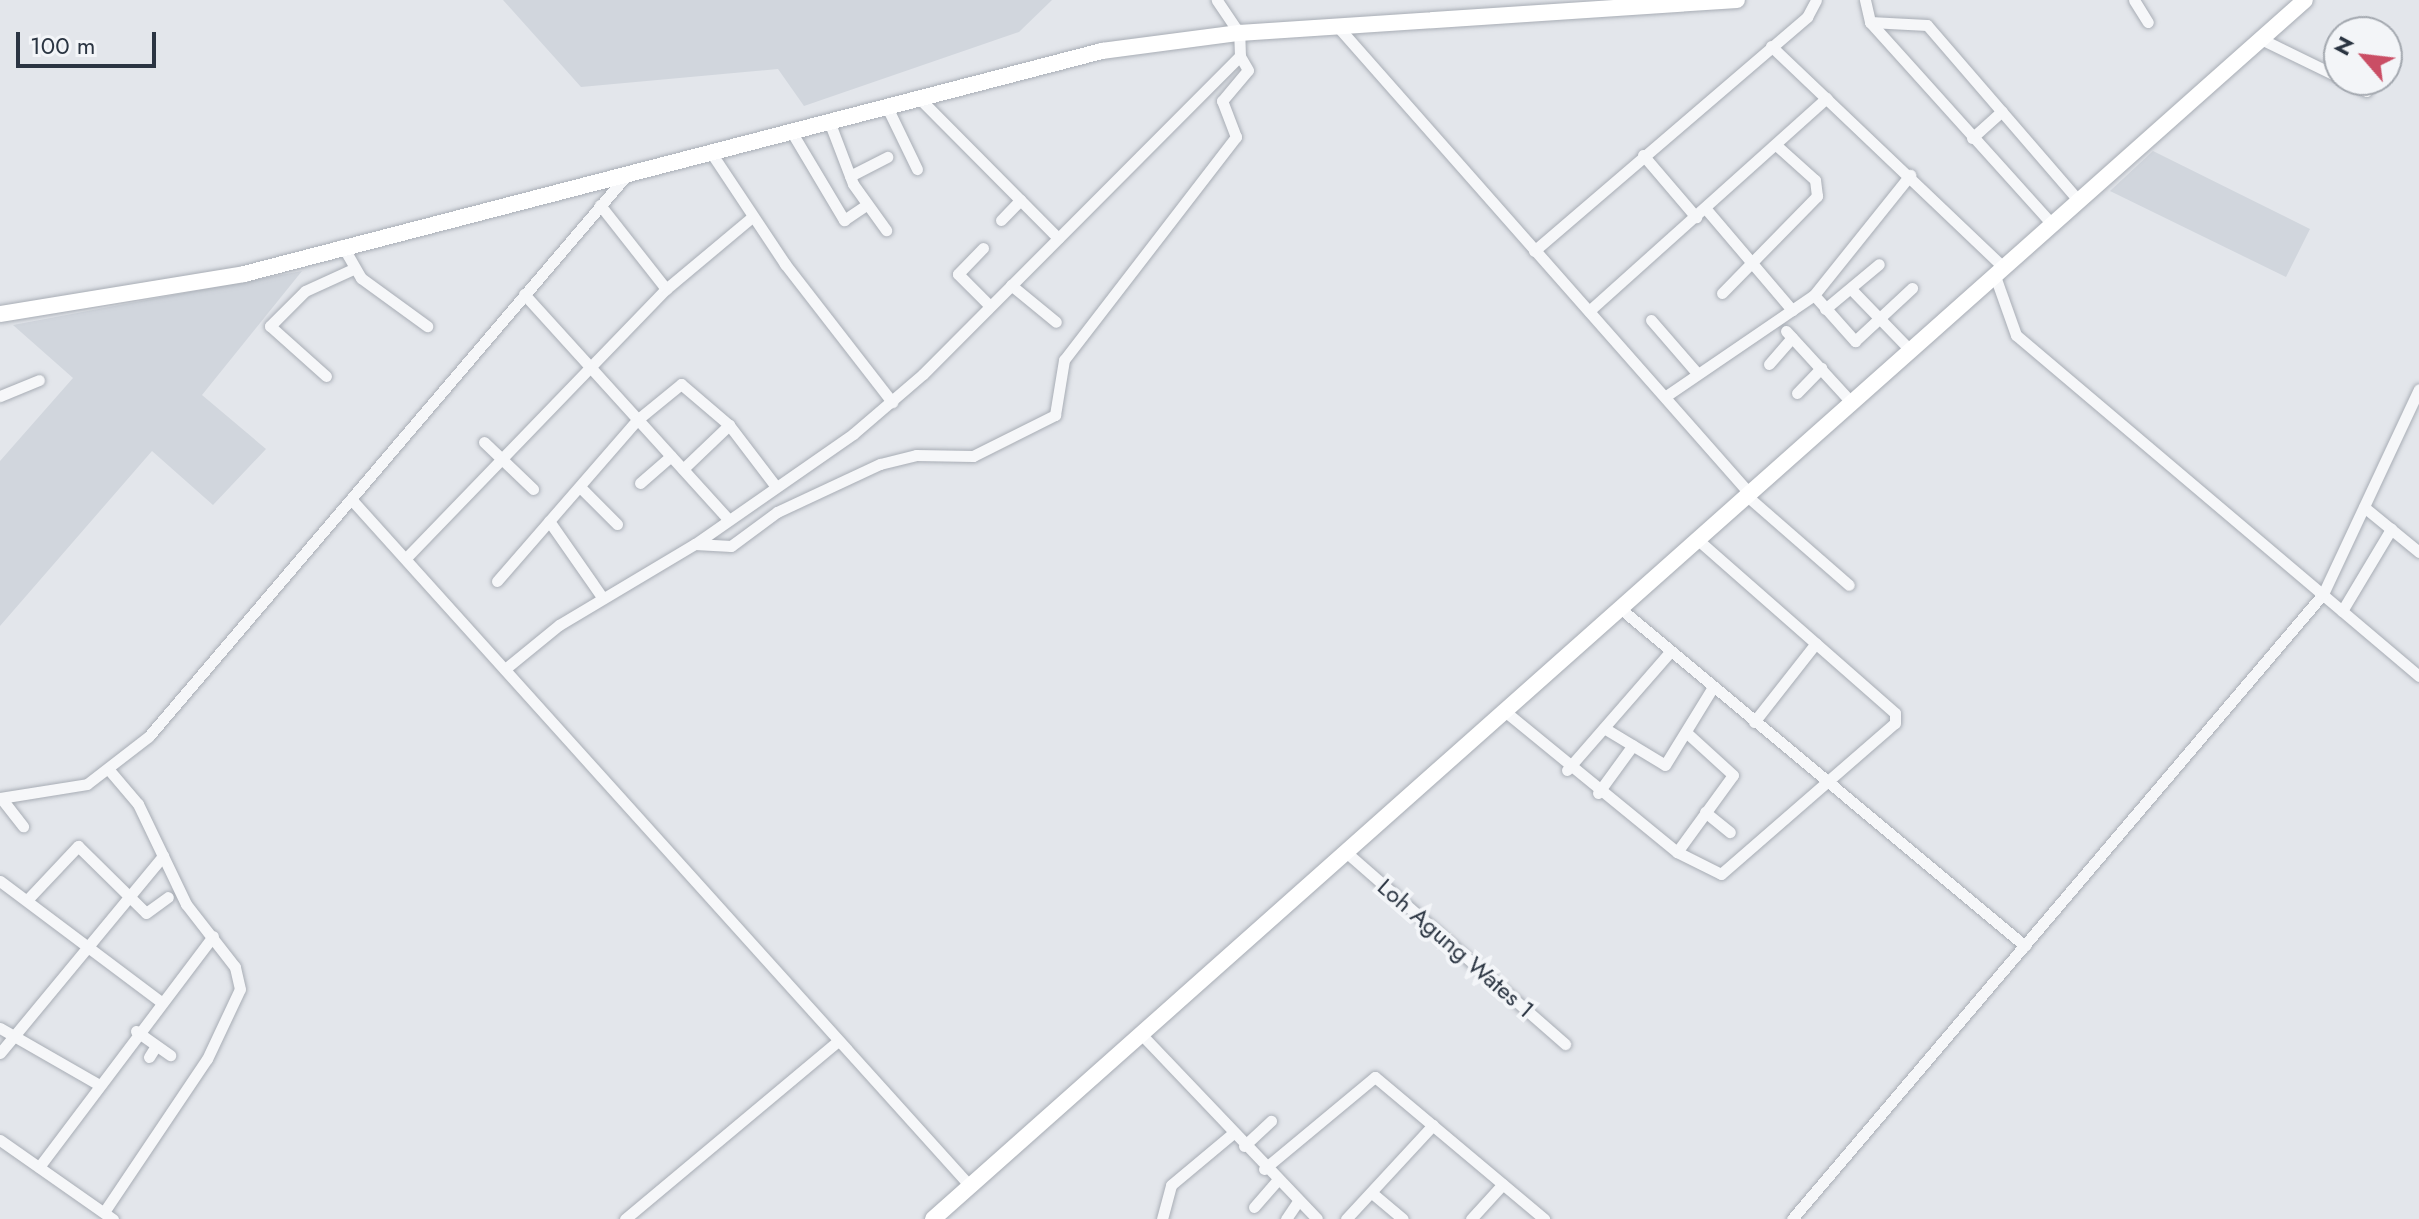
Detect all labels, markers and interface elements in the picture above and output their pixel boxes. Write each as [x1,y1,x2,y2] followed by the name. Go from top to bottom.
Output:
[20,16,160,66] scale bar
[2323,16,2403,96] north arrow
[30,28,96,63] text: 100 m
[2325,30,2362,61] text: N
[1372,872,1540,1024] street label: Loh Agung Wates 1

